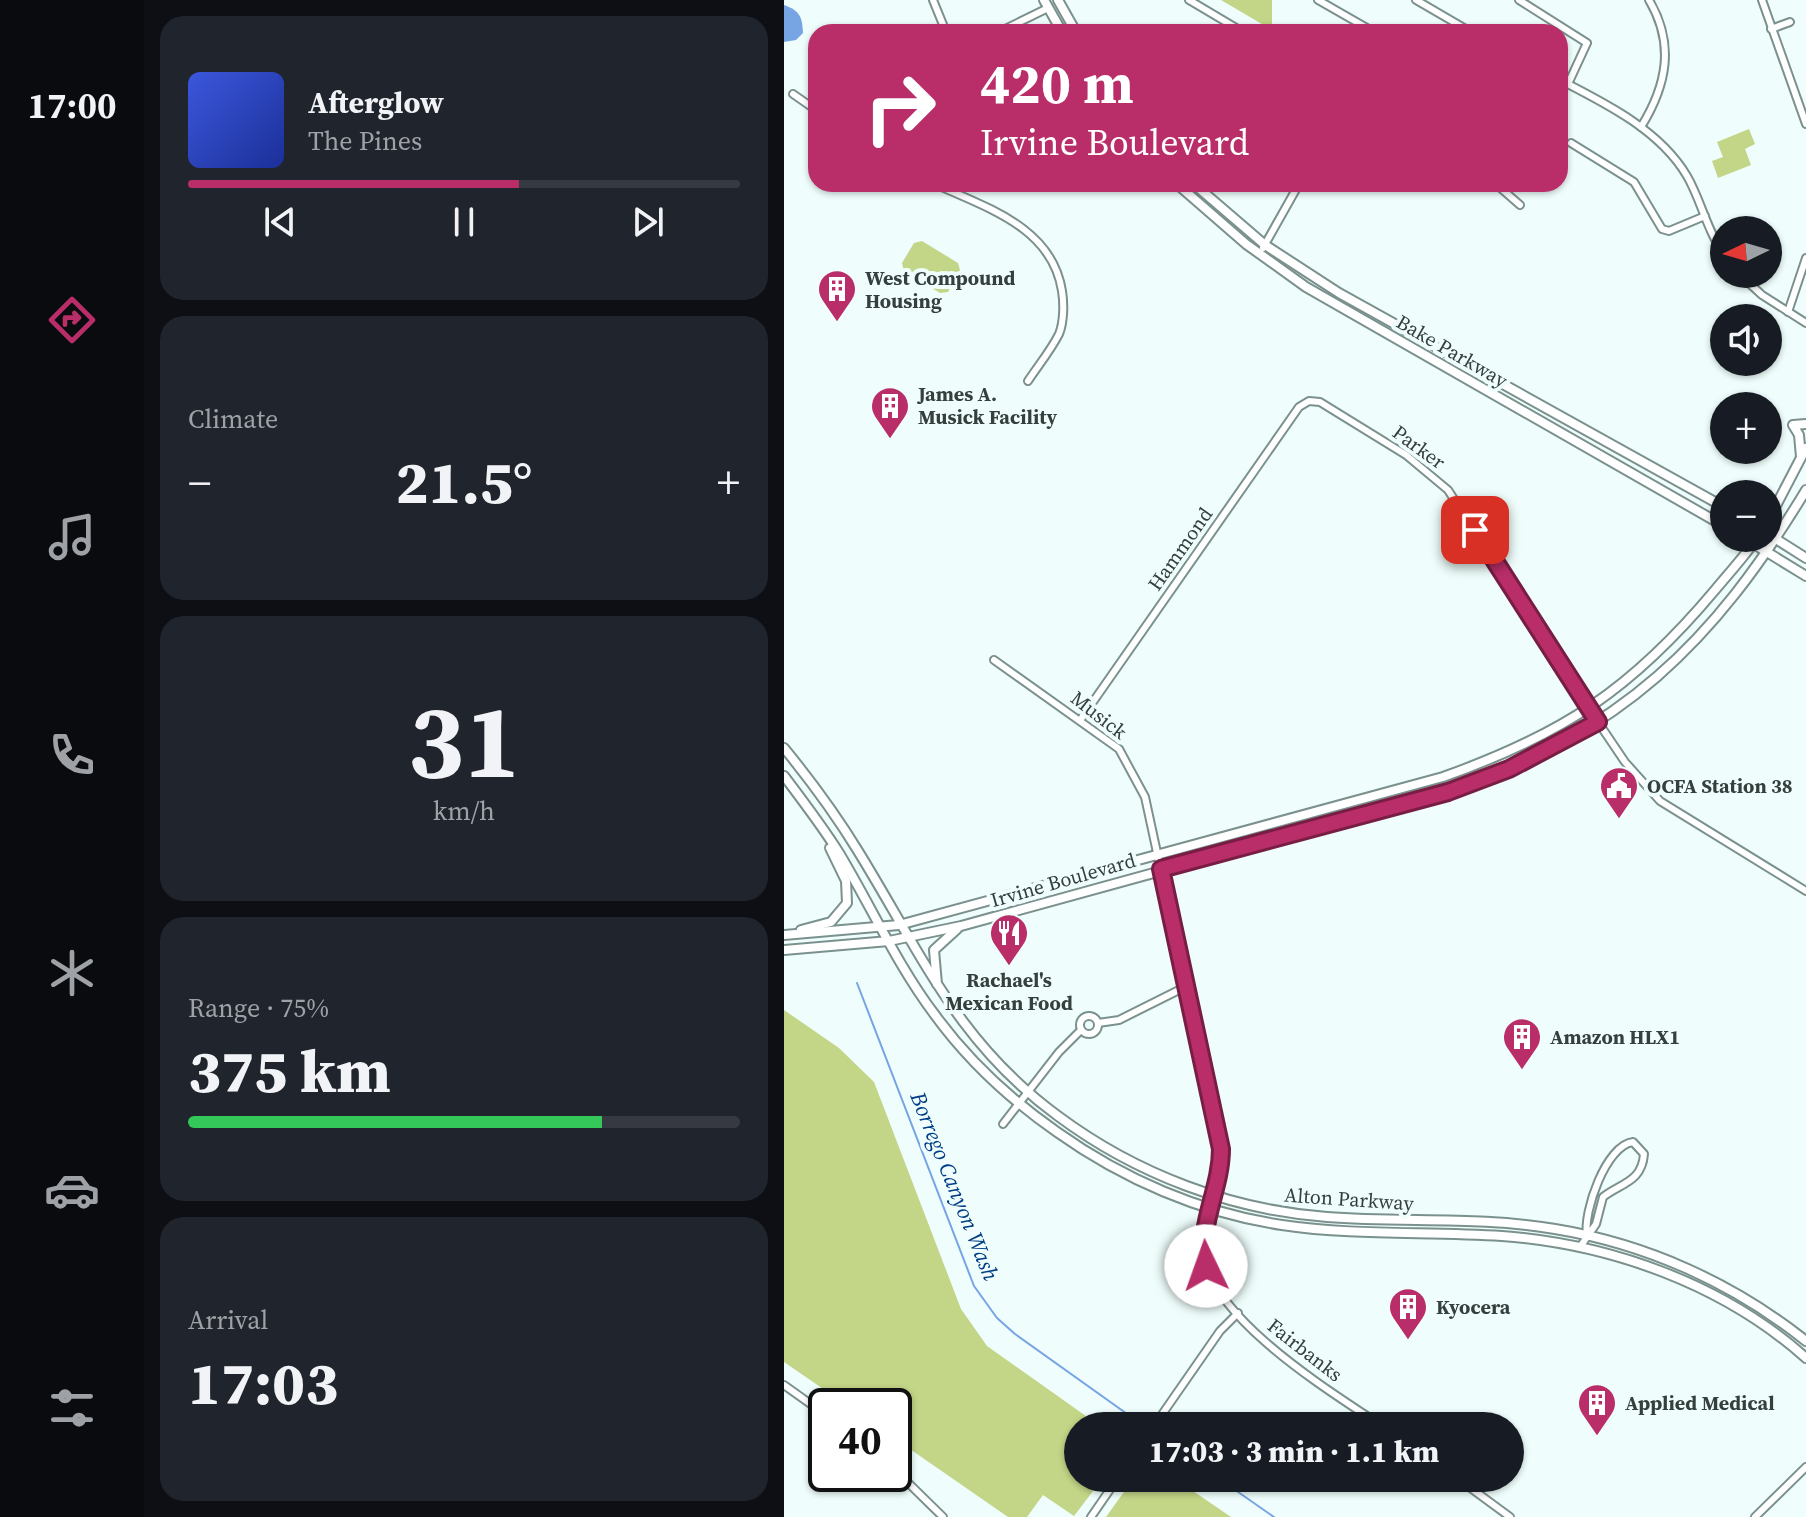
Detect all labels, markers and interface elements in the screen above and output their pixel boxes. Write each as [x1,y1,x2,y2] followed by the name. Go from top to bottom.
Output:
[980,45,1134,122] text: 420 m
[848,56,952,160] icon: right
[28,81,116,130] text: 17:00
[308,82,444,123] text: Afterglow
[980,118,1249,167] text: Irvine Boulevard
[308,123,422,159] text: The Pines
[258,200,302,244] icon: previous
[442,200,486,244] icon: pause
[626,200,670,244] icon: next
[1710,216,1782,288] north arrow
[1710,216,1782,552] map controls
[865,264,1016,315] place label: West Compound Housing
[816,268,858,323] building icon: West Compound Housing
[44,292,100,348] icon: directions
[1710,304,1782,376] button: sound
[1391,308,1514,395] street label: Bake Parkway
[916,380,1058,431] place label: James A. Musick Facility
[869,385,911,440] building icon: James A. Musick Facility
[1710,392,1782,464] button: +
[188,401,278,437] text: Climate
[1387,418,1452,476] street label: Parker
[396,441,532,523] text: 21.5°
[188,452,211,513] text: −
[717,452,740,513] text: +
[1710,480,1782,552] button: −
[1441,496,1509,564] pin
[1141,501,1219,596] street label: Hammond
[1453,508,1497,552] icon: arrive
[44,509,100,565] icon: music
[408,669,520,812] text: 31
[1065,684,1133,746] street label: Musick
[44,727,100,783] icon: phone
[1598,765,1640,820] public building icon: OCFA Station 38
[1647,772,1793,800] place label: OCFA Station 38
[433,793,495,829] text: km/h
[987,846,1139,914] street label: Irvine Boulevard
[988,912,1030,967] restaurant icon: Rachael's Mexican Food
[44,945,100,1001] icon: climate
[945,966,1073,1017] place label: Rachael's Mexican Food
[188,990,329,1026] text: Range · 75%
[1501,1016,1543,1071] building icon: Amazon HLX1
[1550,1023,1680,1051] place label: Amazon HLX1
[188,1030,391,1112] text: 375 km
[903,1086,1007,1285] water label: Borrego Canyon Wash
[44,1162,100,1218] icon: car
[1283,1181,1415,1218] street label: Alton Parkway
[1164,1224,1248,1308] position arrow
[1387,1286,1429,1341] building icon: Kyocera
[1436,1293,1511,1321] place label: Kyocera
[188,1302,268,1338] text: Arrival
[1262,1312,1348,1388] street label: Fairbanks
[188,1342,338,1424] text: 17:03
[44,1380,100,1436] icon: filters
[1576,1382,1618,1437] building icon: Applied Medical
[808,1388,912,1492] speed limit sign: 40
[1625,1389,1775,1417] place label: Applied Medical
[1149,1431,1439,1472] text: 17:03 · 3 min · 1.1 km

